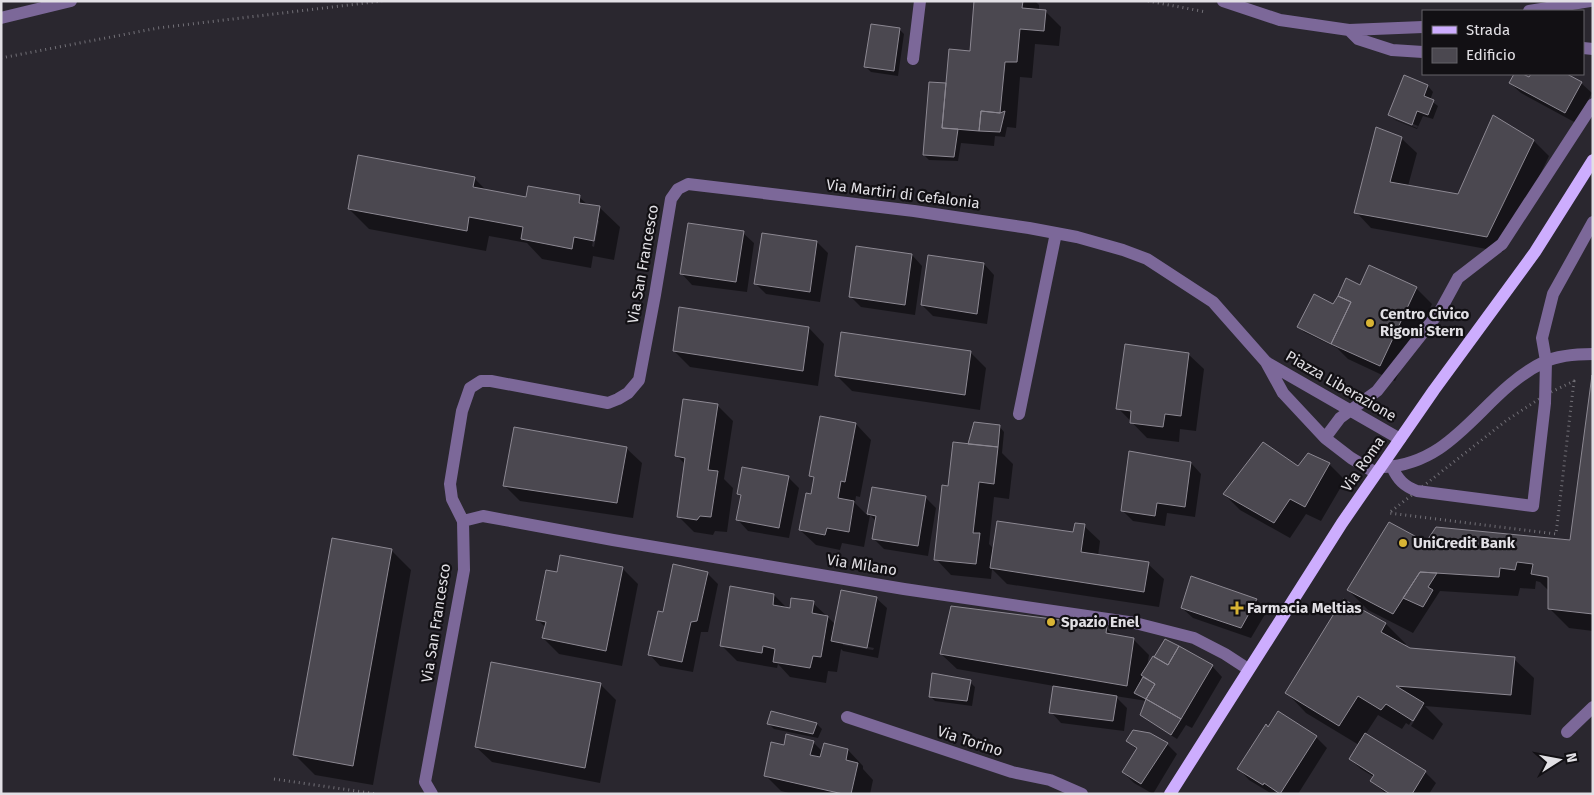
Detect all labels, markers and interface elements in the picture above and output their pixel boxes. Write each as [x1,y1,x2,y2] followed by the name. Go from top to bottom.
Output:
[1422,10,1584,75] legend
[1466,21,1510,39] text: Strada
[1466,46,1516,64] text: Edificio
[825,176,981,212] street label: Via Martiri di Cefalonia
[624,203,662,325] street label: Via San Francesco
[1380,305,1470,340] place label: Centro Civico Rigoni Stern
[1364,317,1376,329] marker: Centro Civico Rigoni Stern
[1282,347,1400,425] street label: Piazza Liberazione
[1337,433,1389,495] street label: Via Roma
[1413,534,1516,552] place label: UniCredit Bank
[1397,537,1409,549] marker: UniCredit Bank
[826,551,898,579] street label: Via Milano
[418,562,454,684] street label: Via San Francesco
[1247,599,1362,617] place label: Farmacia Meltias
[1231,602,1243,614] marker: Farmacia Meltias
[1061,613,1140,631] place label: Spazio Enel
[1045,616,1057,628] marker: Spazio Enel
[935,722,1005,760] street label: Via Torino
[1534,735,1584,785] north arrow
[1562,751,1581,764] text: N

